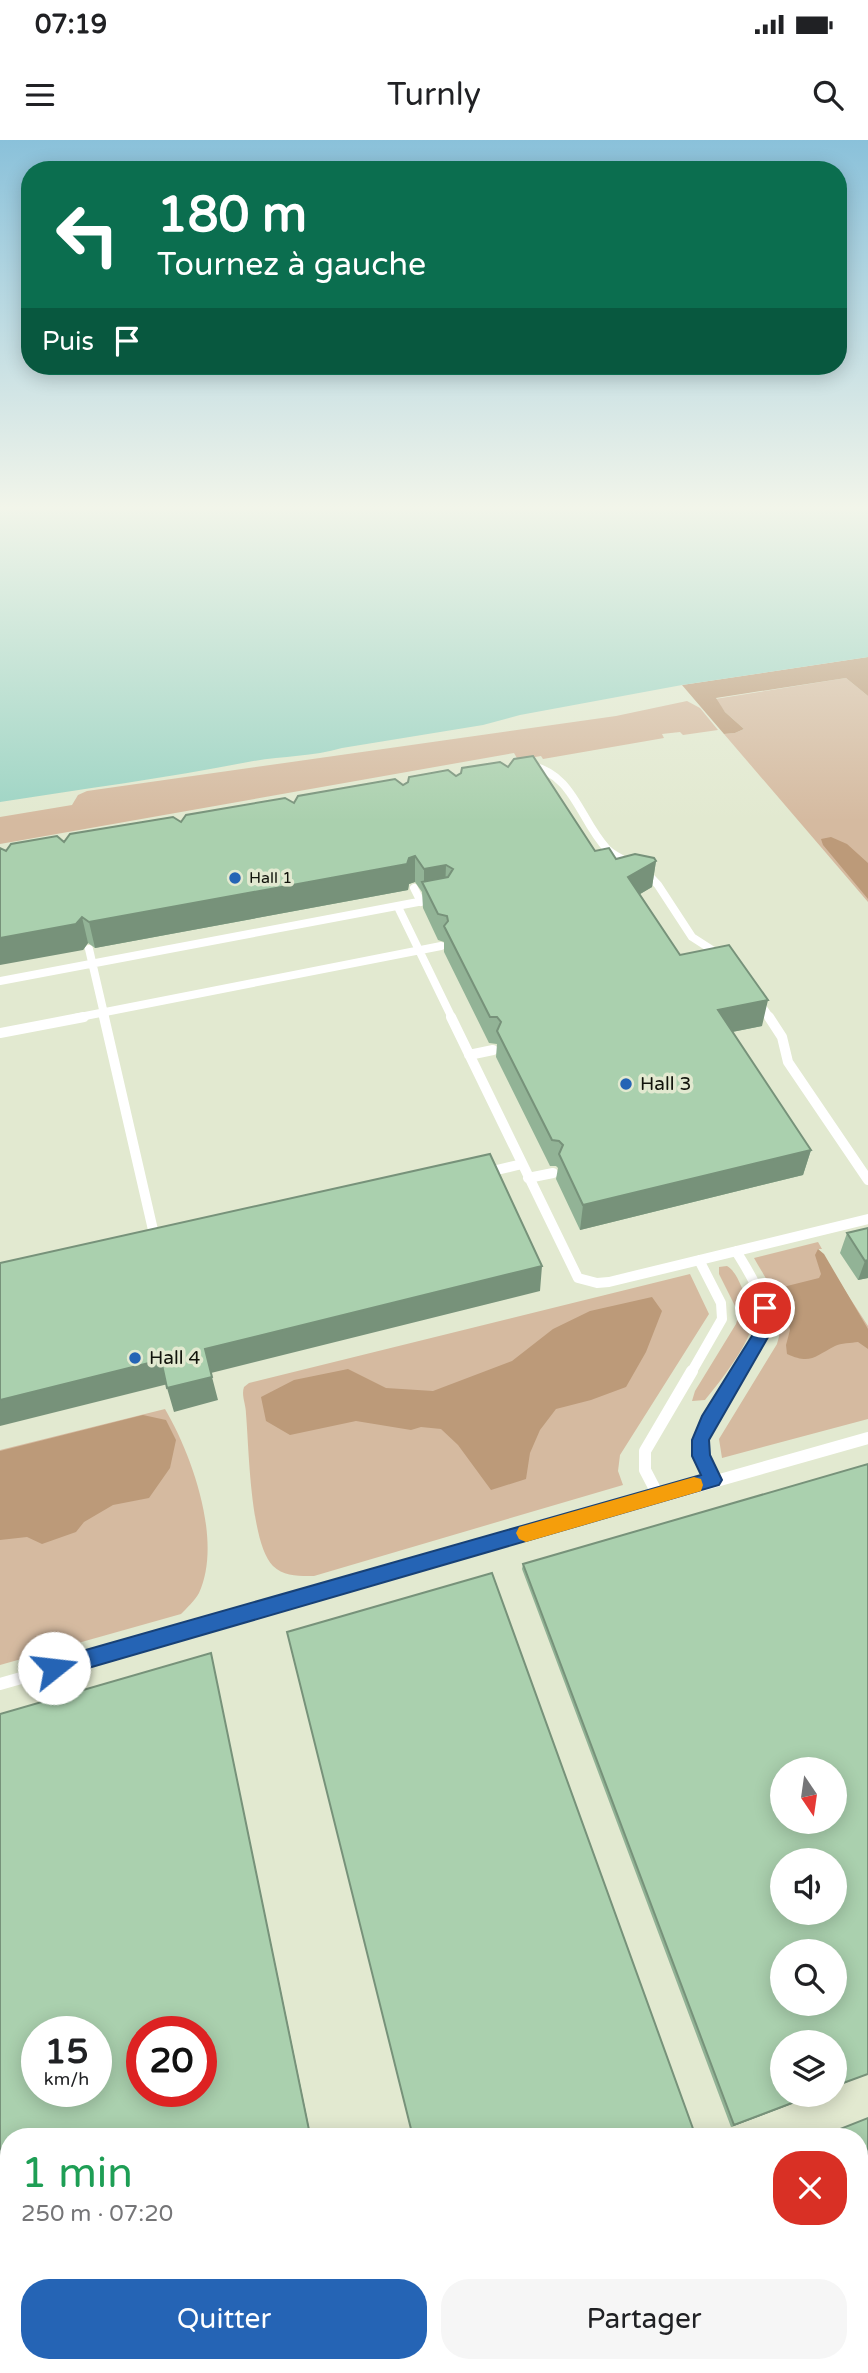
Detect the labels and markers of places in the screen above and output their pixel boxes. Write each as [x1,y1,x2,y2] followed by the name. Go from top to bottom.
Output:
[249,868,292,888] place label: Hall 1
[227,870,243,886] marker: Hall 1
[640,1073,691,1095] place label: Hall 3
[618,1076,634,1092] marker: Hall 3
[735,1278,795,1338] pin
[149,1347,200,1369] place label: Hall 4
[127,1350,143,1366] marker: Hall 4

